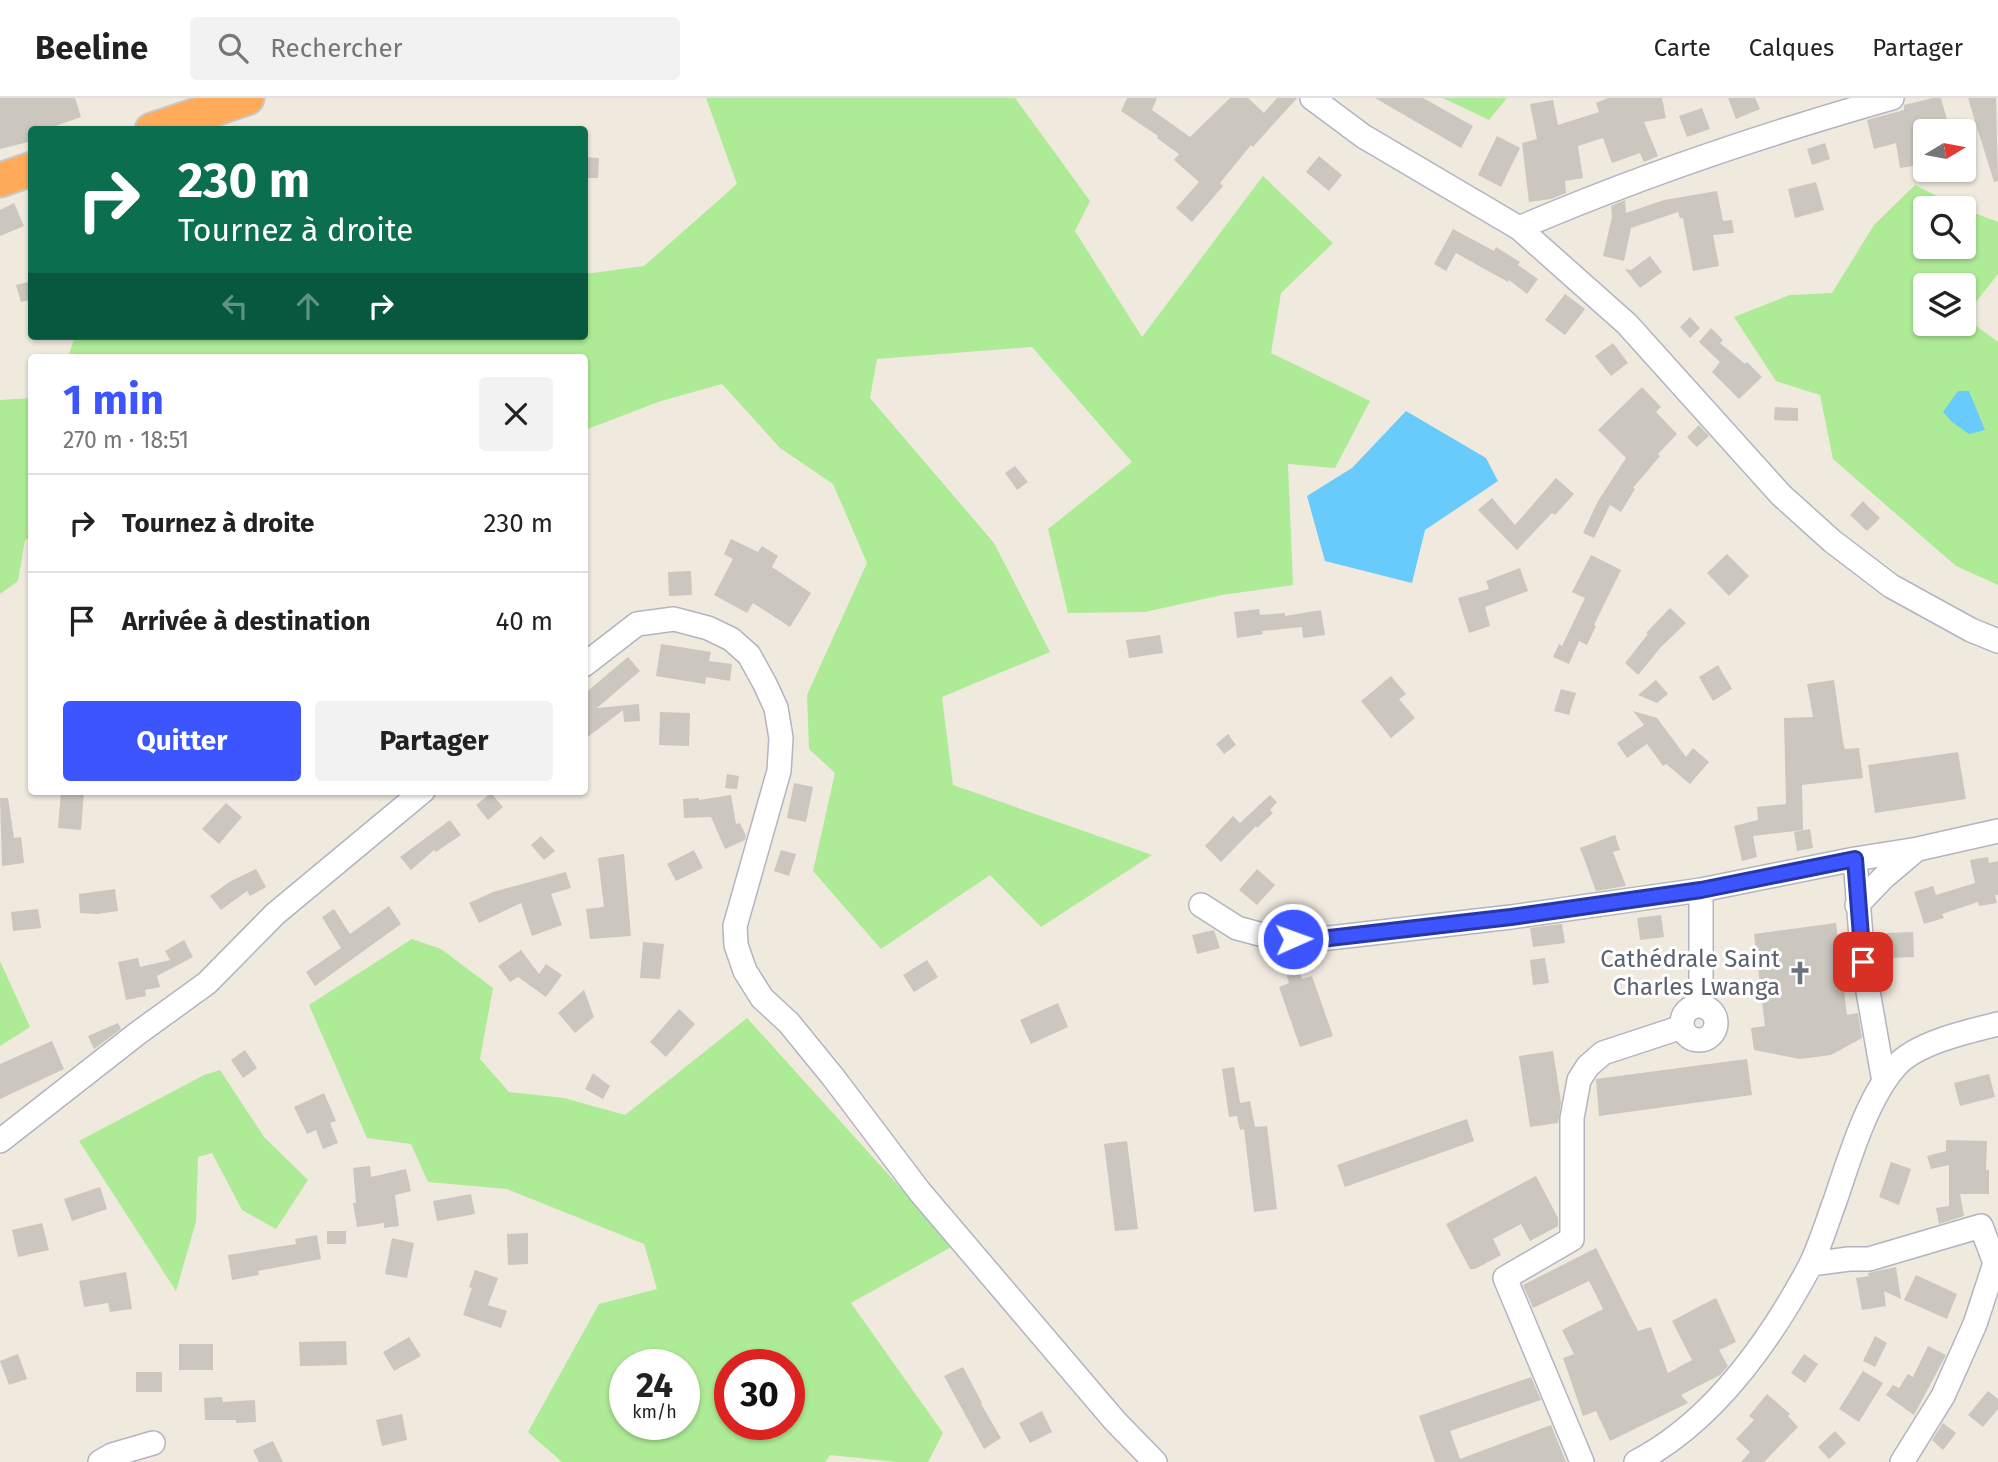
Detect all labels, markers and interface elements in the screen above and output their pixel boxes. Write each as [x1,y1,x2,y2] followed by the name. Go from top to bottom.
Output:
[190,17,680,80] search box
[35,28,148,68] text: Beeline
[214,29,252,67] icon: search
[270,33,403,64] text: Rechercher
[1654,34,1711,62] text: Carte
[1749,34,1834,62] text: Calques
[1872,34,1963,62] text: Partager
[1913,119,1976,182] north arrow
[1913,119,1976,336] map controls
[178,151,310,210] text: 230 m
[63,154,154,245] icon: right
[1913,196,1976,259] button: search
[178,211,414,249] text: Tournez à droite
[1913,273,1976,336] button: layers
[216,287,254,325] icon: left
[289,287,327,325] icon: ahead
[362,287,400,325] icon: right
[63,375,164,425] text: 1 min
[479,377,553,451] button: close
[63,426,189,454] text: 270 m · 18:51
[63,504,101,542] icon: right
[122,508,314,539] text: Tournez à droite
[484,508,553,539] text: 230 m
[63,602,101,640] icon: arrive
[122,606,371,637] text: Arrivée à destination
[495,606,553,637] text: 40 m
[63,701,301,781] button: Quitter
[315,701,553,781] button: Partager
[1256,902,1330,976] position arrow
[1833,932,1893,992] pin
[1844,943,1882,981] icon: arrive
[1600,945,1780,1001] place label: Cathédrale Saint Charles Lwanga
[1786,959,1814,987] church icon: Cathédrale Saint Charles Lwanga
[714,1349,805,1440] speed limit sign: 30
[636,1364,673,1406] text: 24
[632,1401,677,1423] text: km/h

